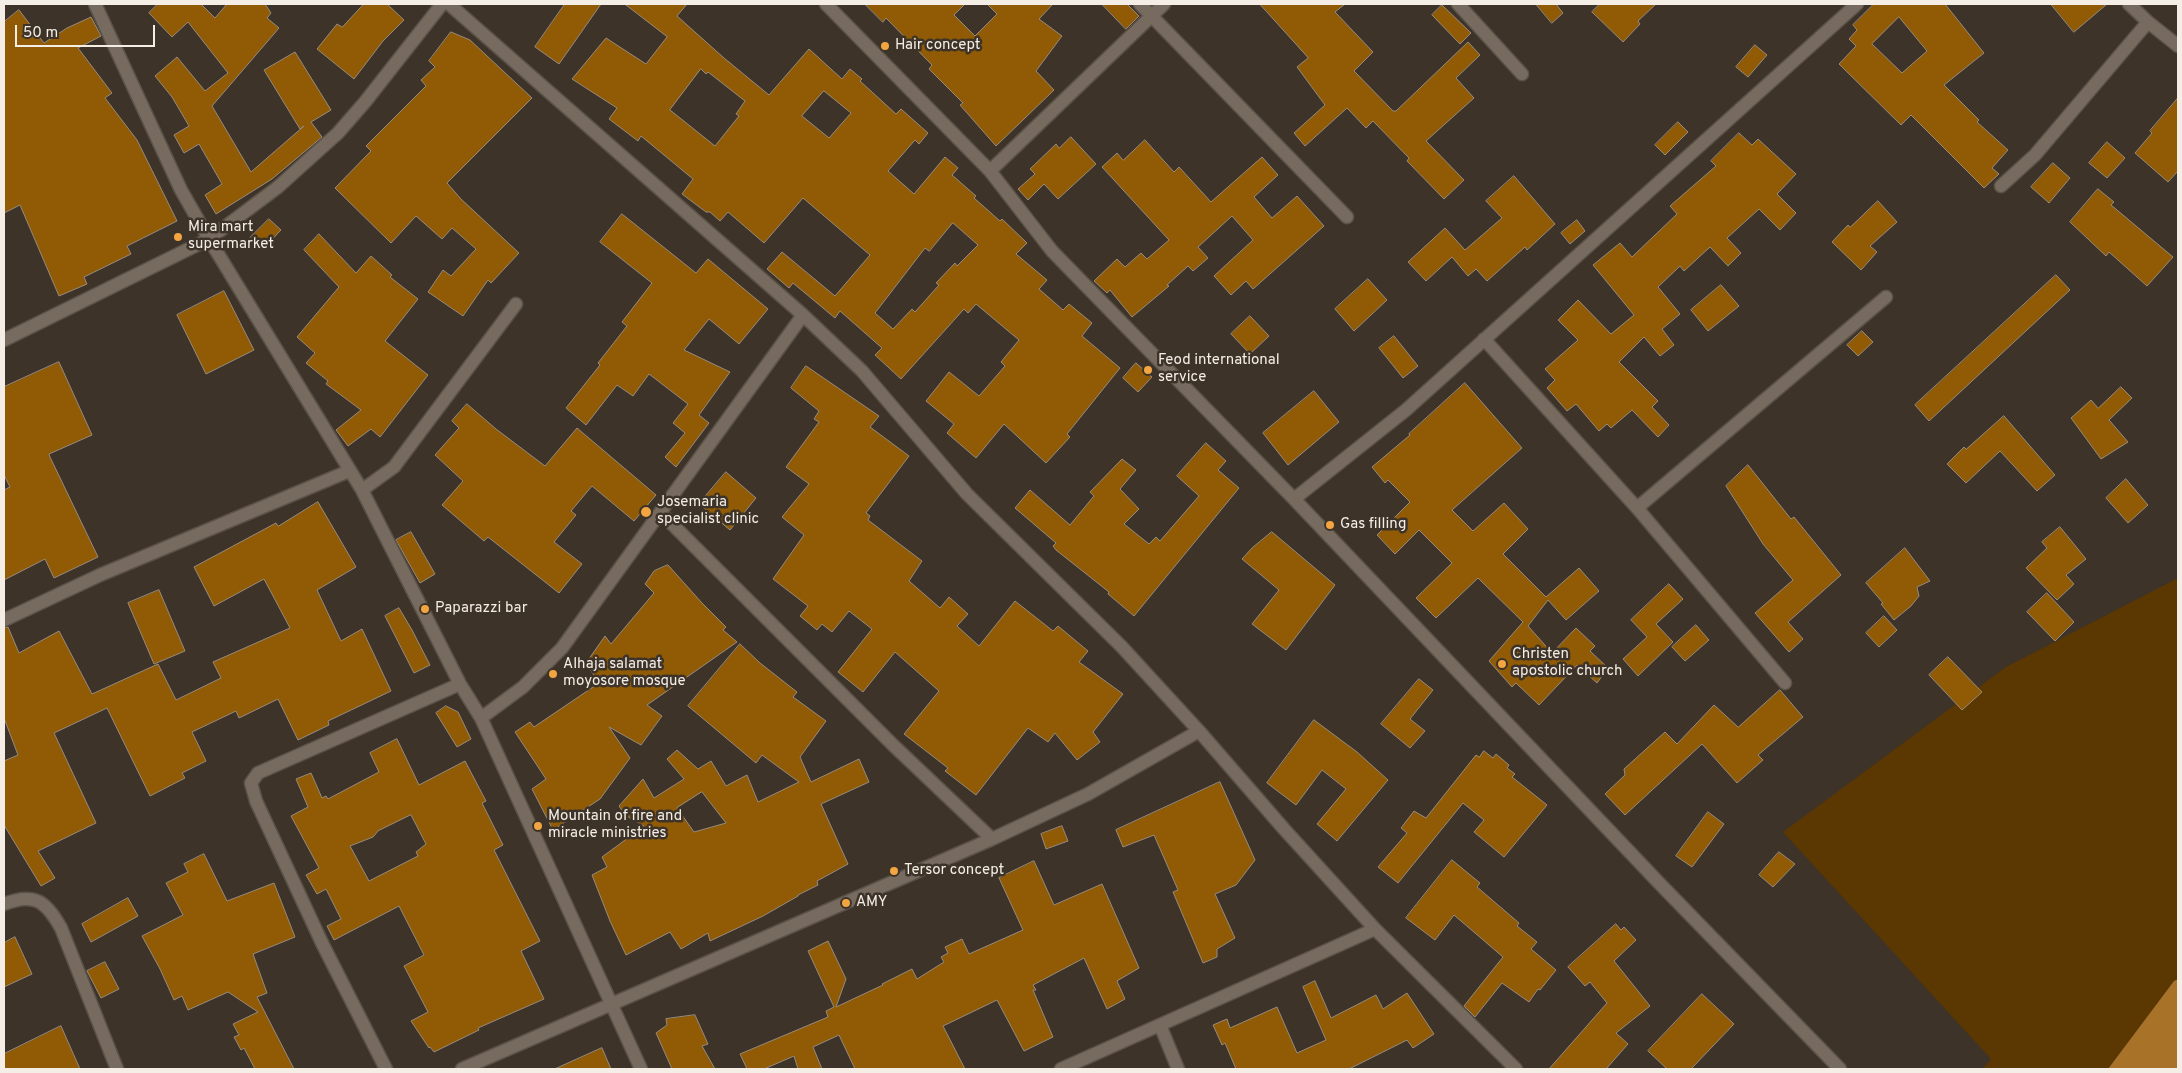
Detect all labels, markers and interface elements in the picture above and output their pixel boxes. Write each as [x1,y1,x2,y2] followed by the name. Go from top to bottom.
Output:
[18,15,158,47] scale bar
[23,24,58,43] text: 50 m
[895,37,981,55] place label: Hair concept
[879,40,891,52] marker: Hair concept
[188,219,274,254] place label: Mira mart supermarket
[172,231,184,243] marker: Mira mart supermarket
[1158,352,1280,387] place label: Feod international service
[1142,364,1154,376] marker: Feod international service
[657,494,759,529] place label: Josemaria specialist clinic
[639,505,653,519] marker: Josemaria specialist clinic
[1340,516,1406,534] place label: Gas filling
[1324,519,1336,531] marker: Gas filling
[435,600,527,618] place label: Paparazzi bar
[419,603,431,615] marker: Paparazzi bar
[1512,646,1622,681] place label: Christen apostolic church
[563,656,685,691] place label: Alhaja salamat moyosore mosque
[1496,658,1508,670] marker: Christen apostolic church
[547,668,559,680] marker: Alhaja salamat moyosore mosque
[548,808,682,843] place label: Mountain of fire and miracle ministries
[532,820,544,832] marker: Mountain of fire and miracle ministries
[904,862,1004,880] place label: Tersor concept
[888,865,900,877] marker: Tersor concept
[856,894,887,912] place label: AMY
[840,897,852,909] marker: AMY

